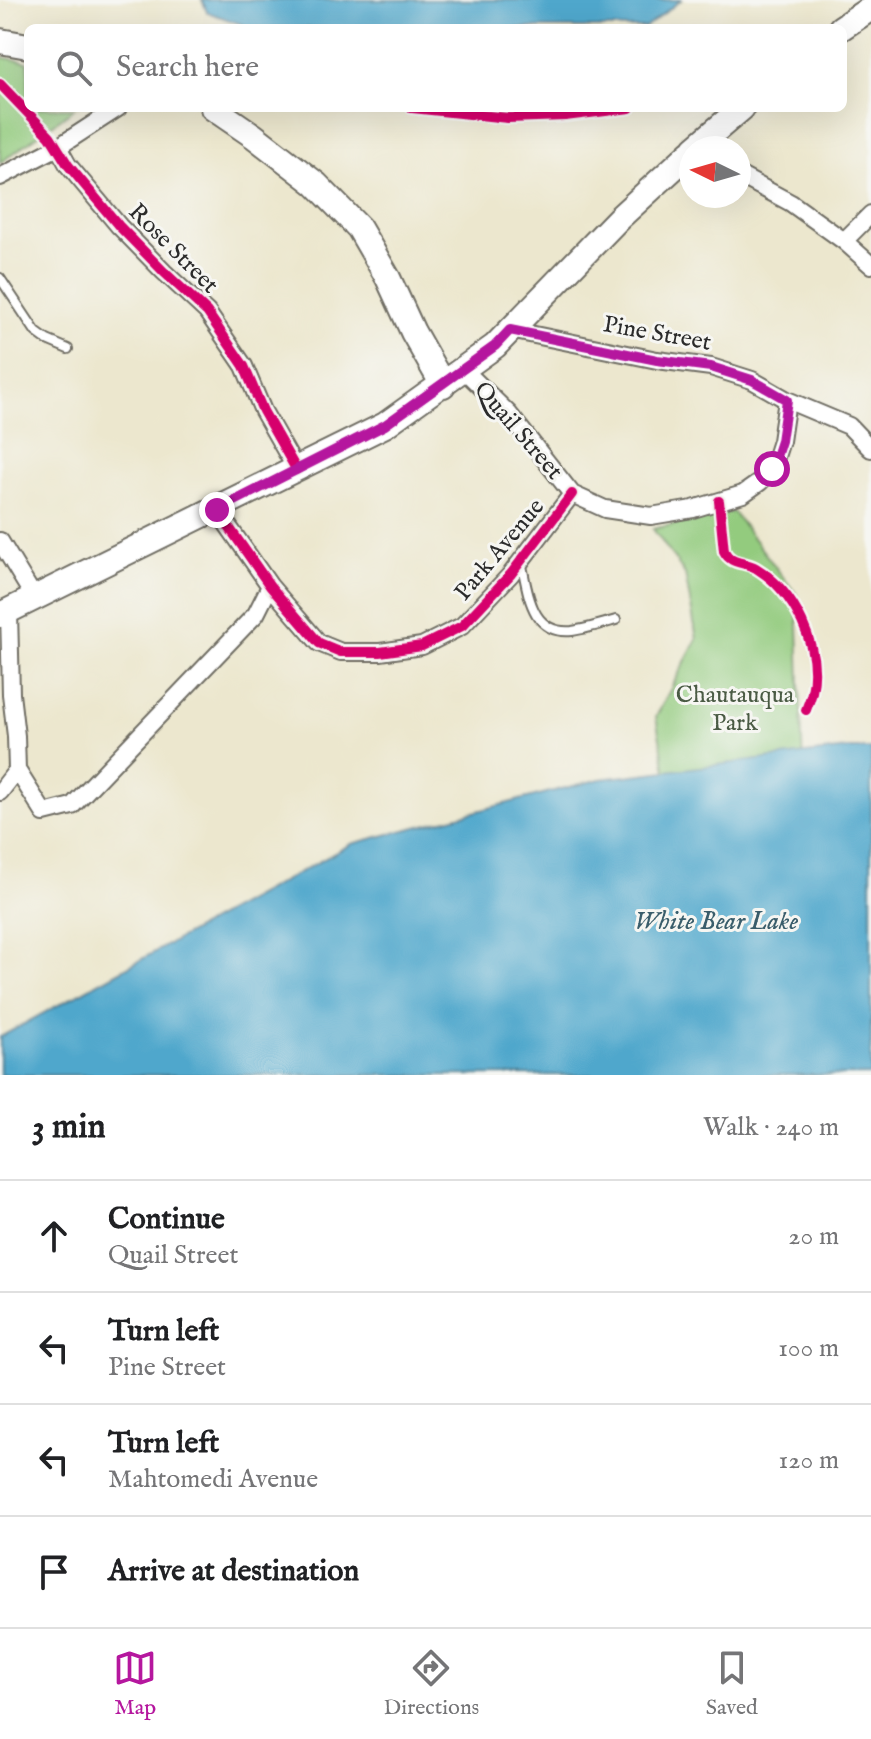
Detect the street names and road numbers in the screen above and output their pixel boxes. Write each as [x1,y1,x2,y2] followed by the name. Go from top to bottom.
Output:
[121,197,225,301] street label: Rose Street
[601,309,713,359] street label: Pine Street
[467,375,569,487] street label: Quail Street
[448,492,552,608] street label: Park Avenue

